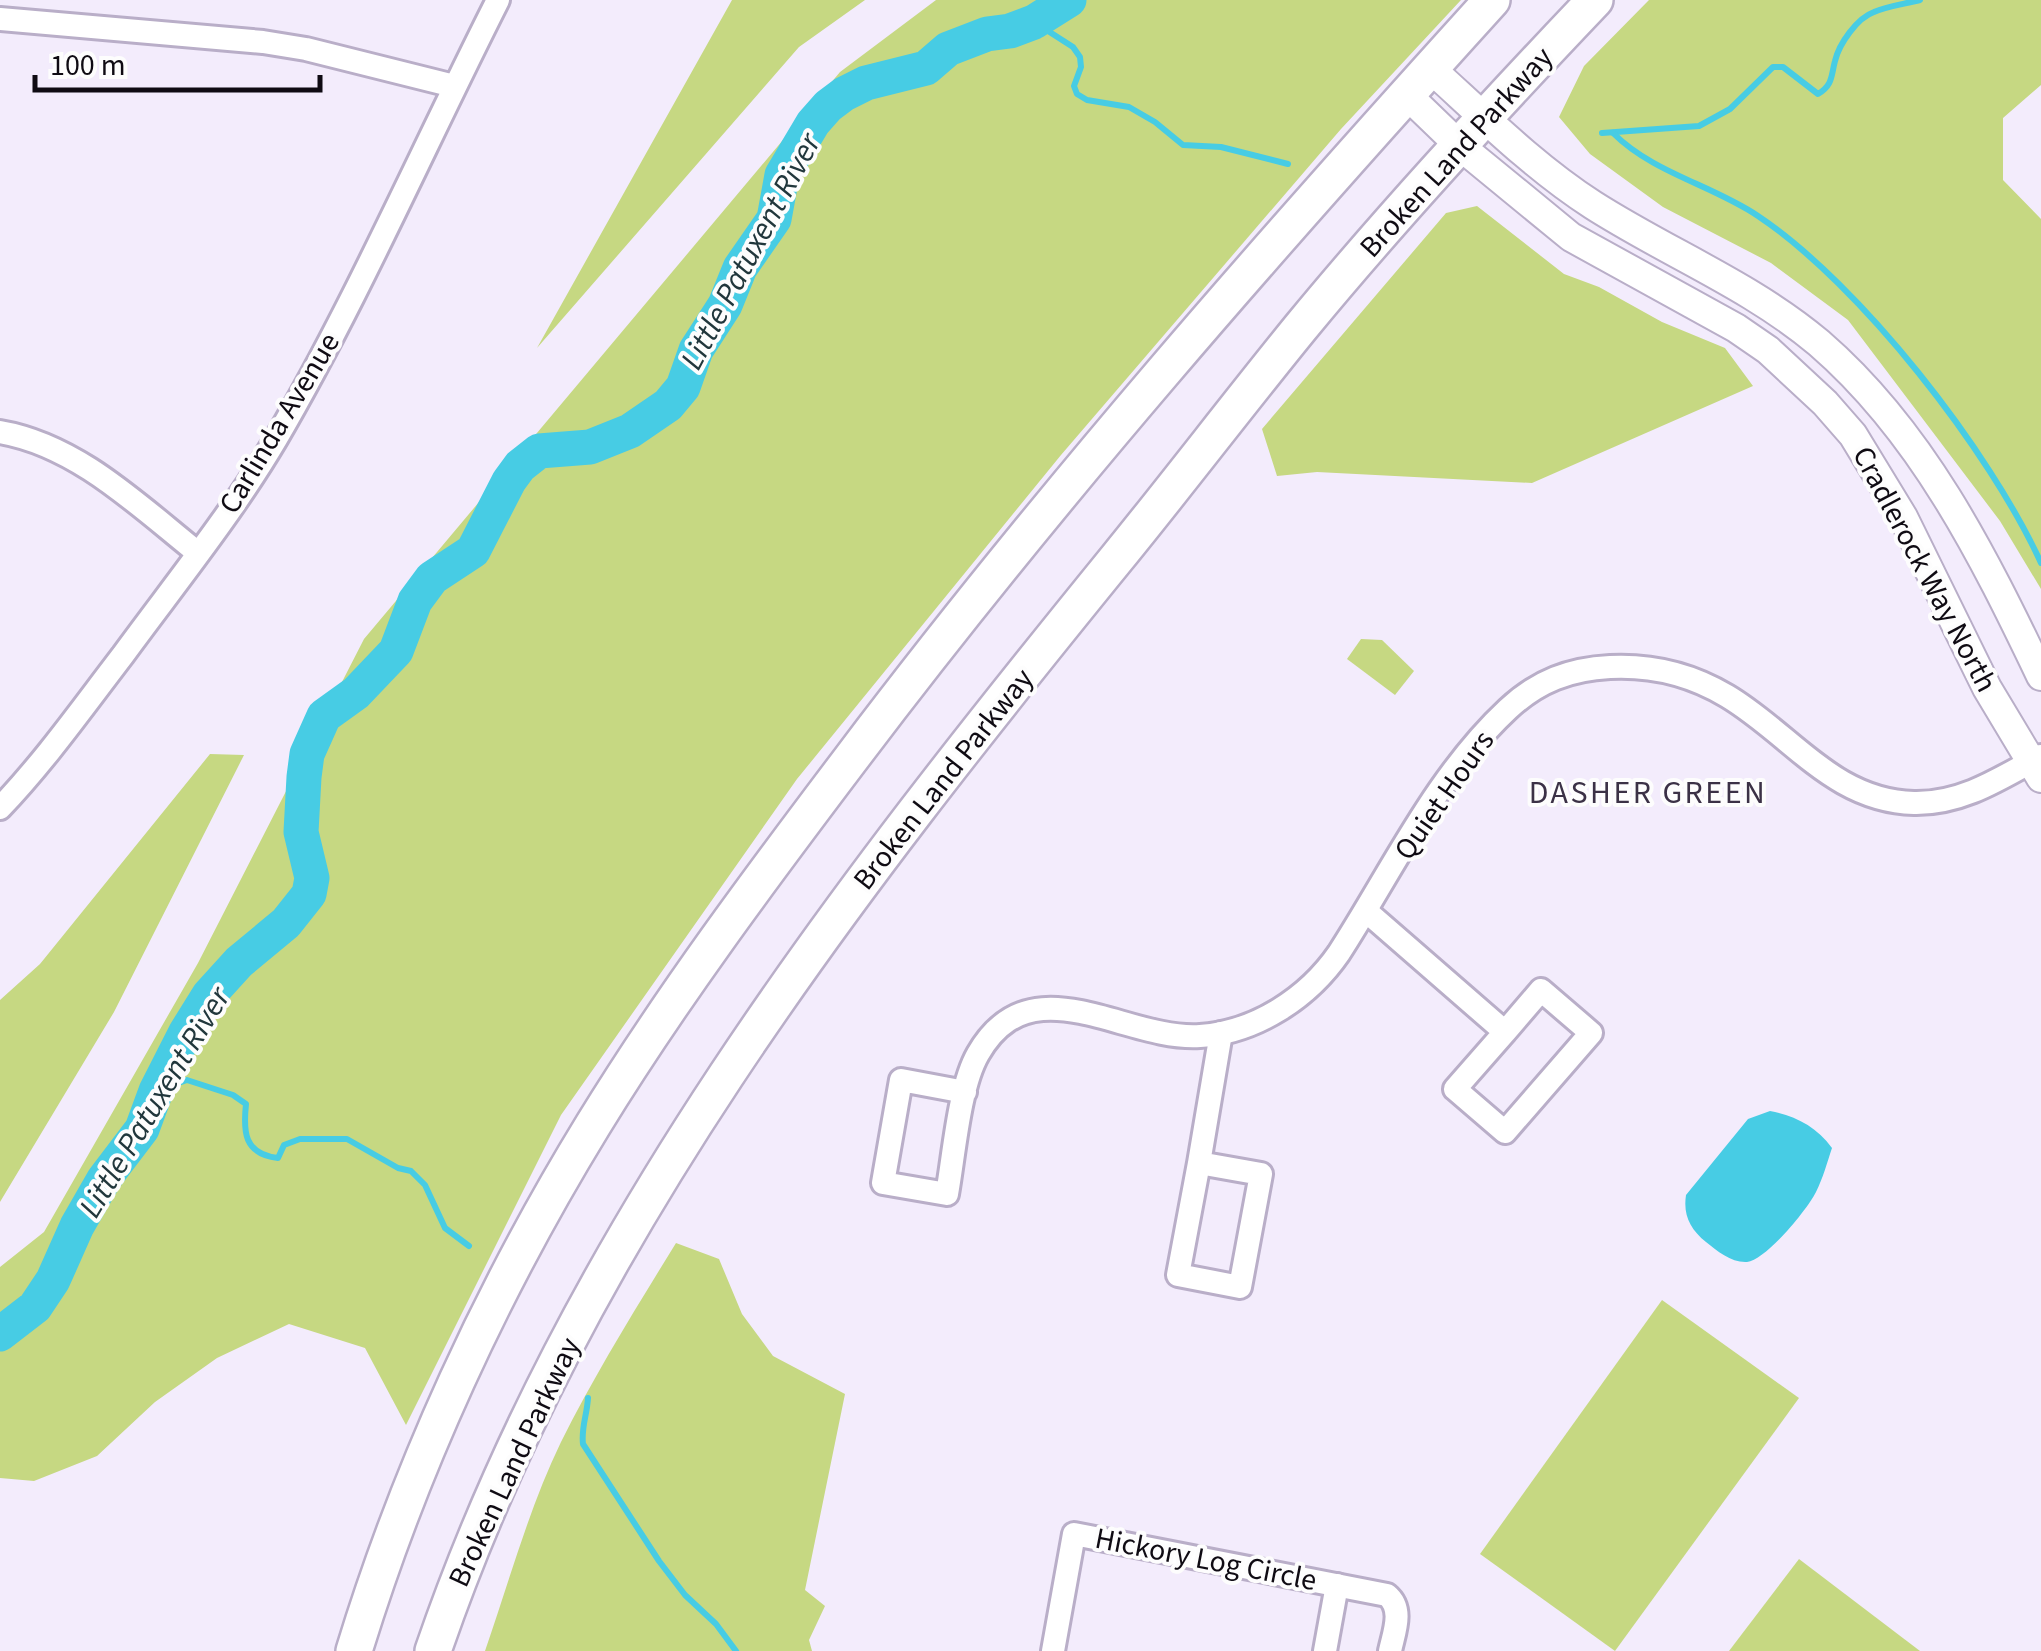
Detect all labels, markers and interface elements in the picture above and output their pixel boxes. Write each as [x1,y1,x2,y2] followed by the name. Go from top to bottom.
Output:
[35,30,320,92] scale bar
[1350,37,1563,267] street label: Broken Land Parkway
[50,44,126,87] text: 100 m
[669,123,834,378] water label: Little Patuxent River
[208,325,350,522] street label: Carlinda Avenue
[1842,439,2008,700] street label: Cradlerock Way North
[843,659,1044,899] street label: Broken Land Parkway
[1384,722,1505,869] street label: Quiet Hours
[1529,770,1767,816] district label: DASHER GREEN
[68,977,243,1227] water label: Little Patuxent River
[438,1330,591,1594] street label: Broken Land Parkway
[1091,1517,1320,1602] street label: Hickory Log Circle

